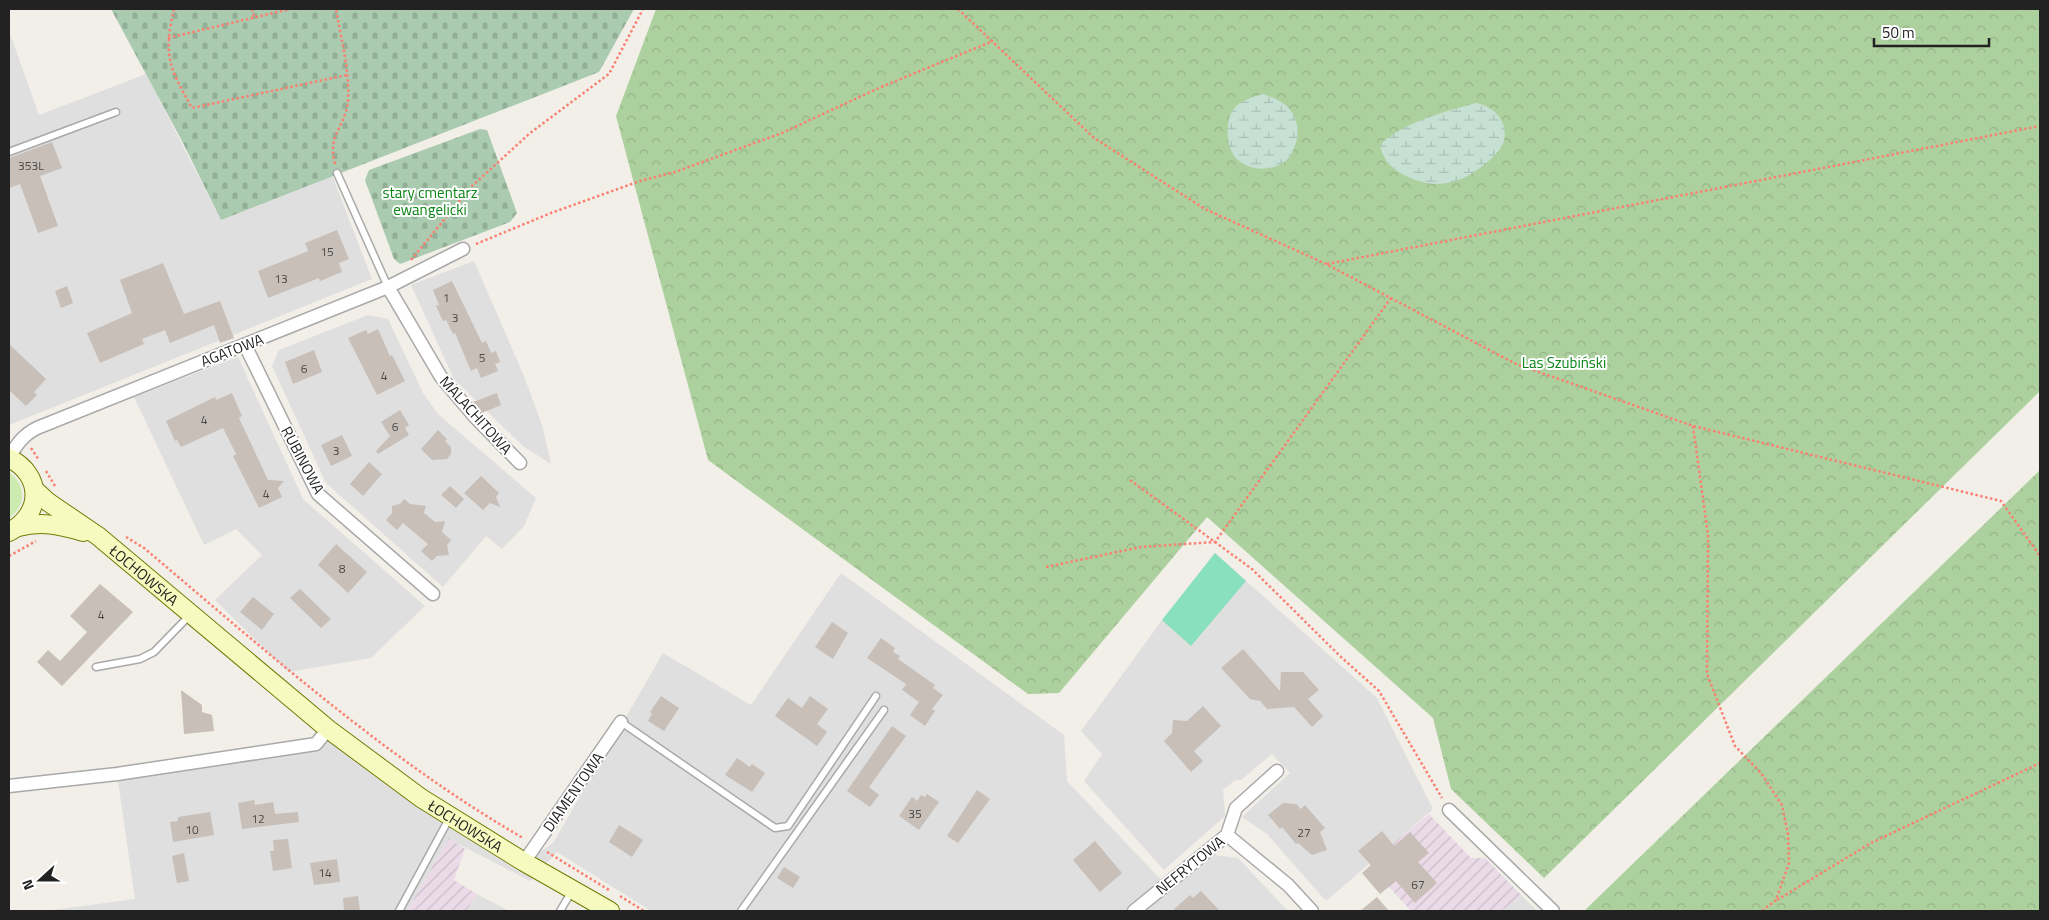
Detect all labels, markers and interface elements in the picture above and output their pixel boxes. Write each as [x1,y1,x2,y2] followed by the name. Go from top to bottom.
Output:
[1874,15,1989,47] scale bar
[1882,21,1915,44] text: 50 m
[18,156,44,175] house number: 353L
[383,181,478,221] park label: stary cmentarz ewangelicki
[320,242,334,261] house number: 15
[274,269,288,288] house number: 13
[443,288,449,307] house number: 1
[452,308,458,327] house number: 3
[197,327,267,372] street label: AGATOWA
[479,348,486,367] house number: 5
[1522,351,1606,374] park label: Las Szubiński
[301,359,308,378] house number: 6
[381,366,388,385] house number: 4
[434,371,518,459] street label: MALACHITOWA
[201,410,208,429] house number: 4
[392,417,399,436] house number: 6
[276,422,330,498] street label: RUBINOWA
[333,441,339,460] house number: 3
[263,484,270,503] house number: 4
[104,538,184,611] street label: ŁOCHOWSKA
[339,559,346,578] house number: 8
[98,605,105,624] house number: 4
[537,747,609,837] street label: DIAMENTOWA
[423,793,507,858] street label: ŁOCHOWSKA
[908,804,922,823] house number: 35
[251,809,265,828] house number: 12
[185,820,199,839] house number: 10
[1297,823,1311,842] house number: 27
[1151,830,1229,900] street label: NEFRYTOWA
[15,855,65,905] north arrow
[318,863,332,882] house number: 14
[1411,875,1425,894] house number: 67
[16,877,39,893] text: N

